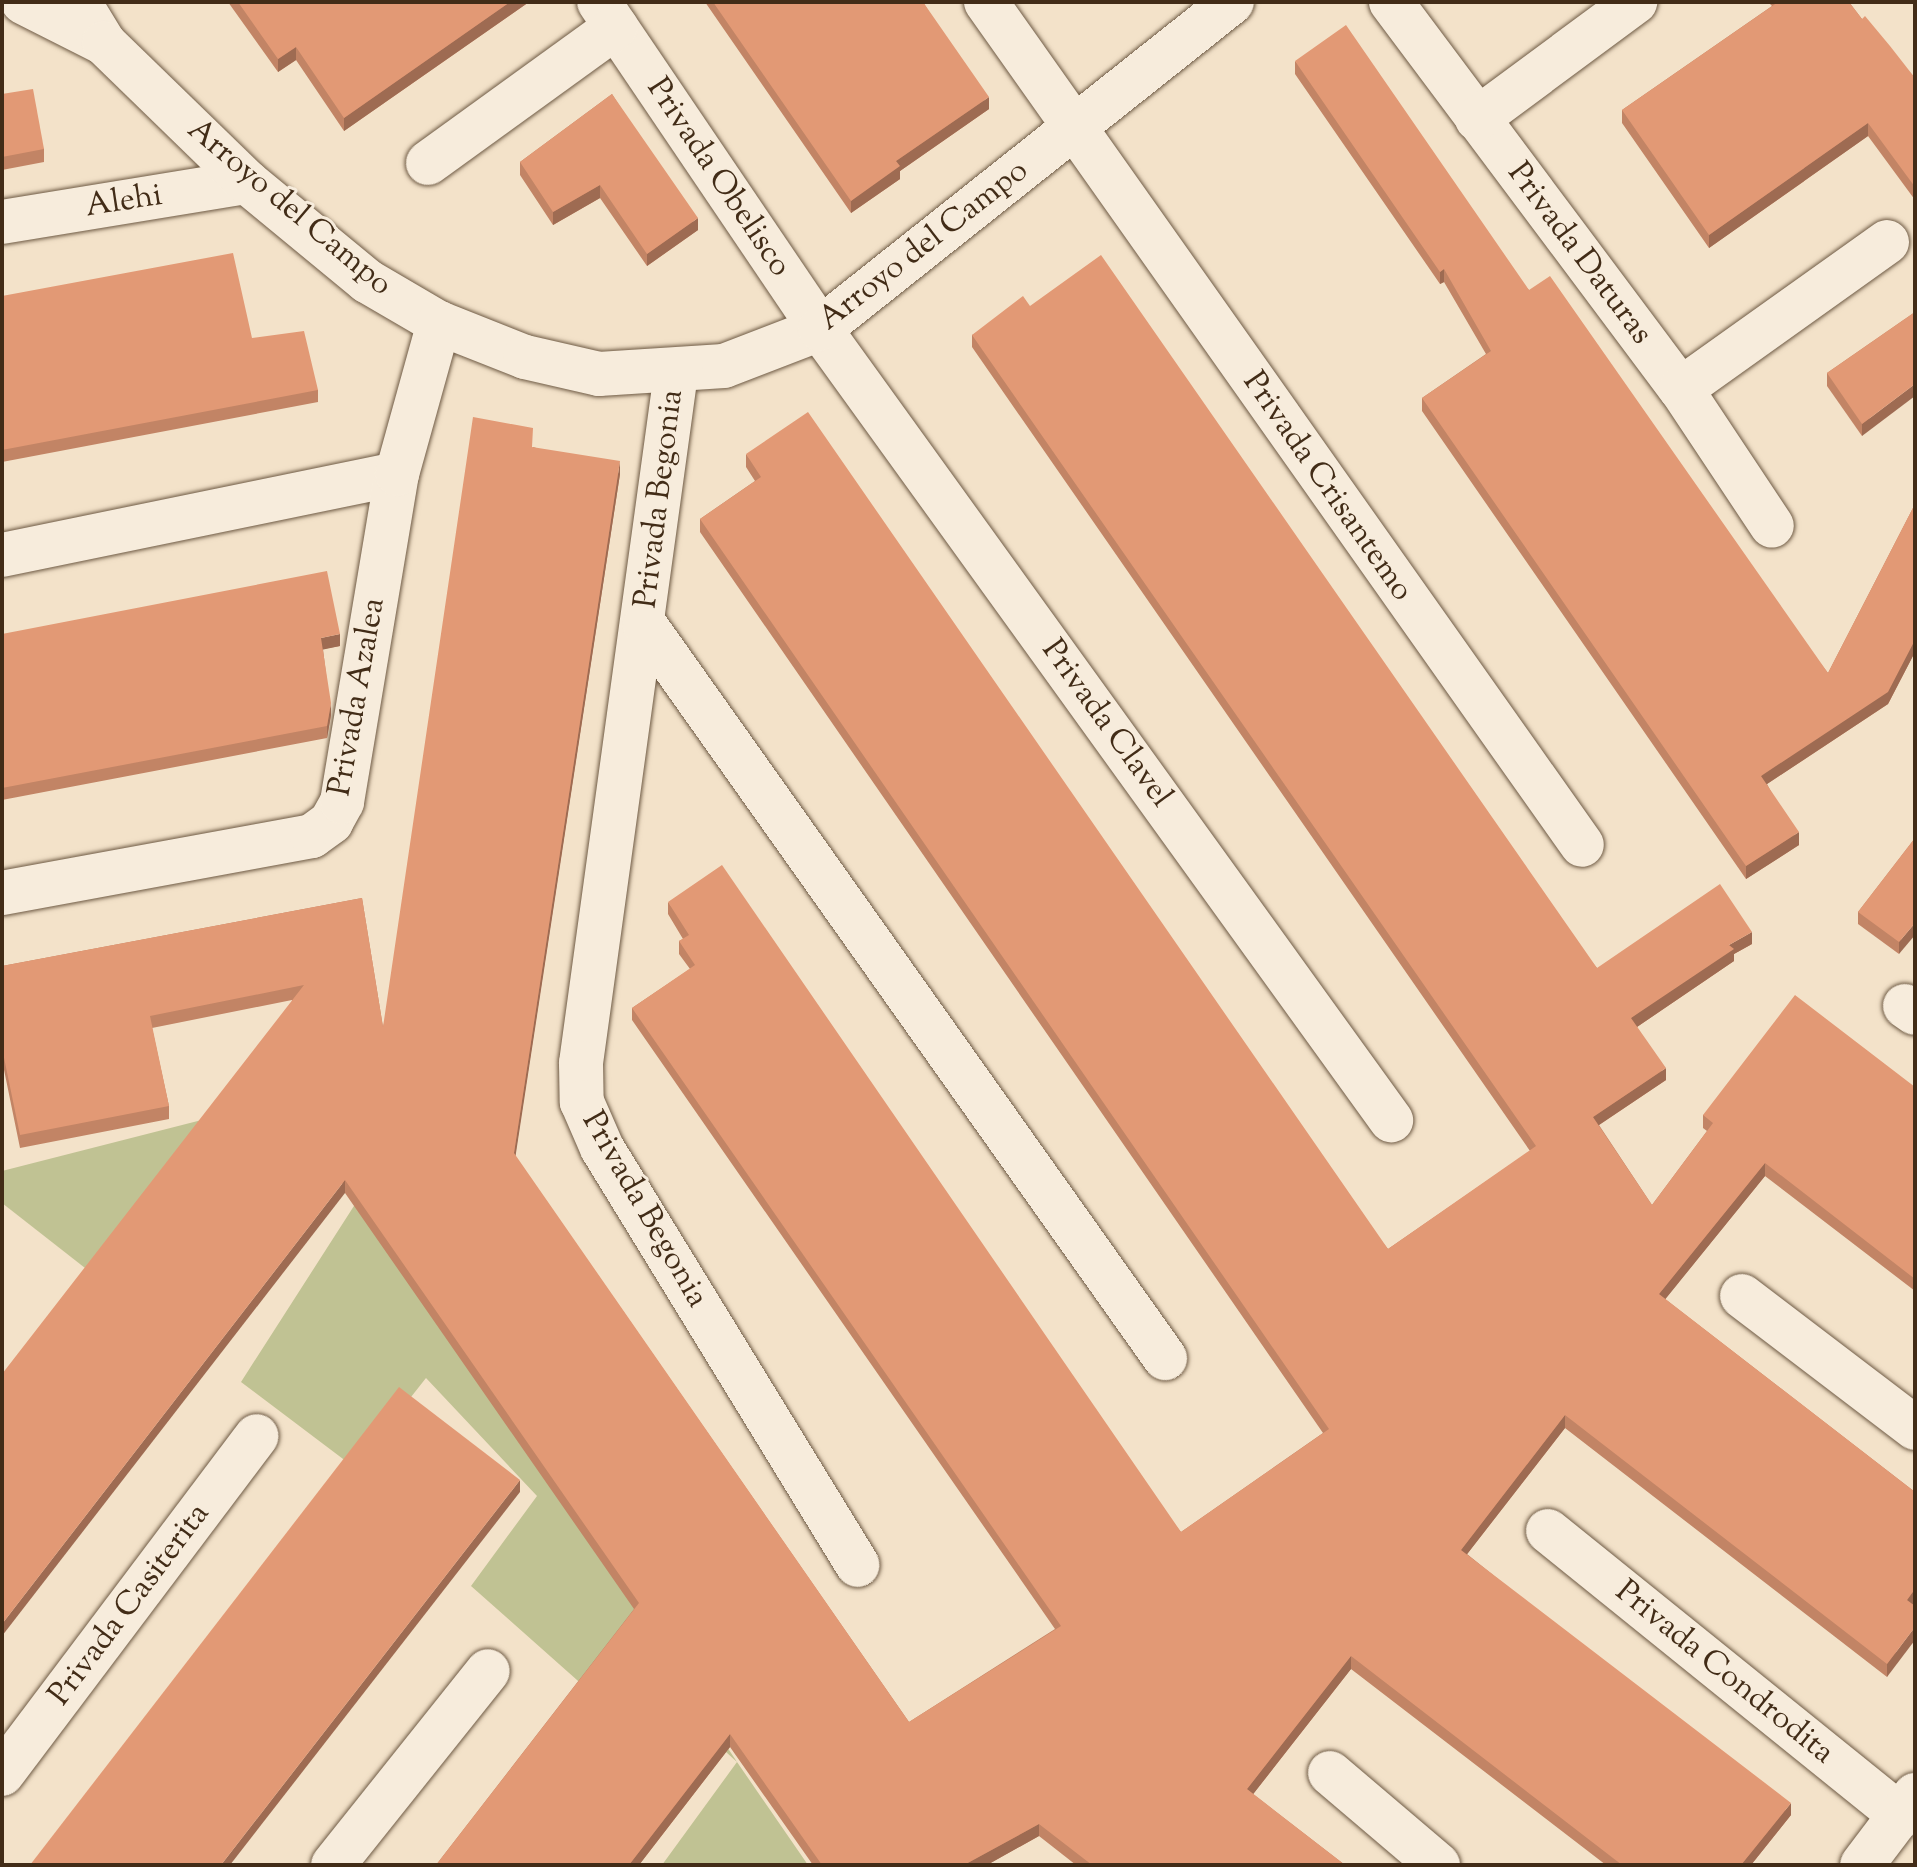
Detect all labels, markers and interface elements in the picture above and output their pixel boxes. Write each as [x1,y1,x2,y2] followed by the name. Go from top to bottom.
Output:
[637,71,799,285] street label: Privada Obelisco
[179,111,399,305] street label: Arroyo del Campo
[812,152,1036,340] street label: Arroyo del Campo
[1498,156,1660,352] street label: Privada Daturas
[83,177,165,227] street label: Alehi
[1234,365,1420,609] street label: Privada Crisantemo
[628,387,692,611] street label: Privada Begonia
[322,595,394,799] street label: Privada Azalea
[1032,633,1180,815] street label: Privada Clavel
[572,1105,716,1315] street label: Privada Begonia
[41,1496,219,1714] street label: Privada Casiterita
[1607,1573,1841,1773] street label: Privada Condrodita

